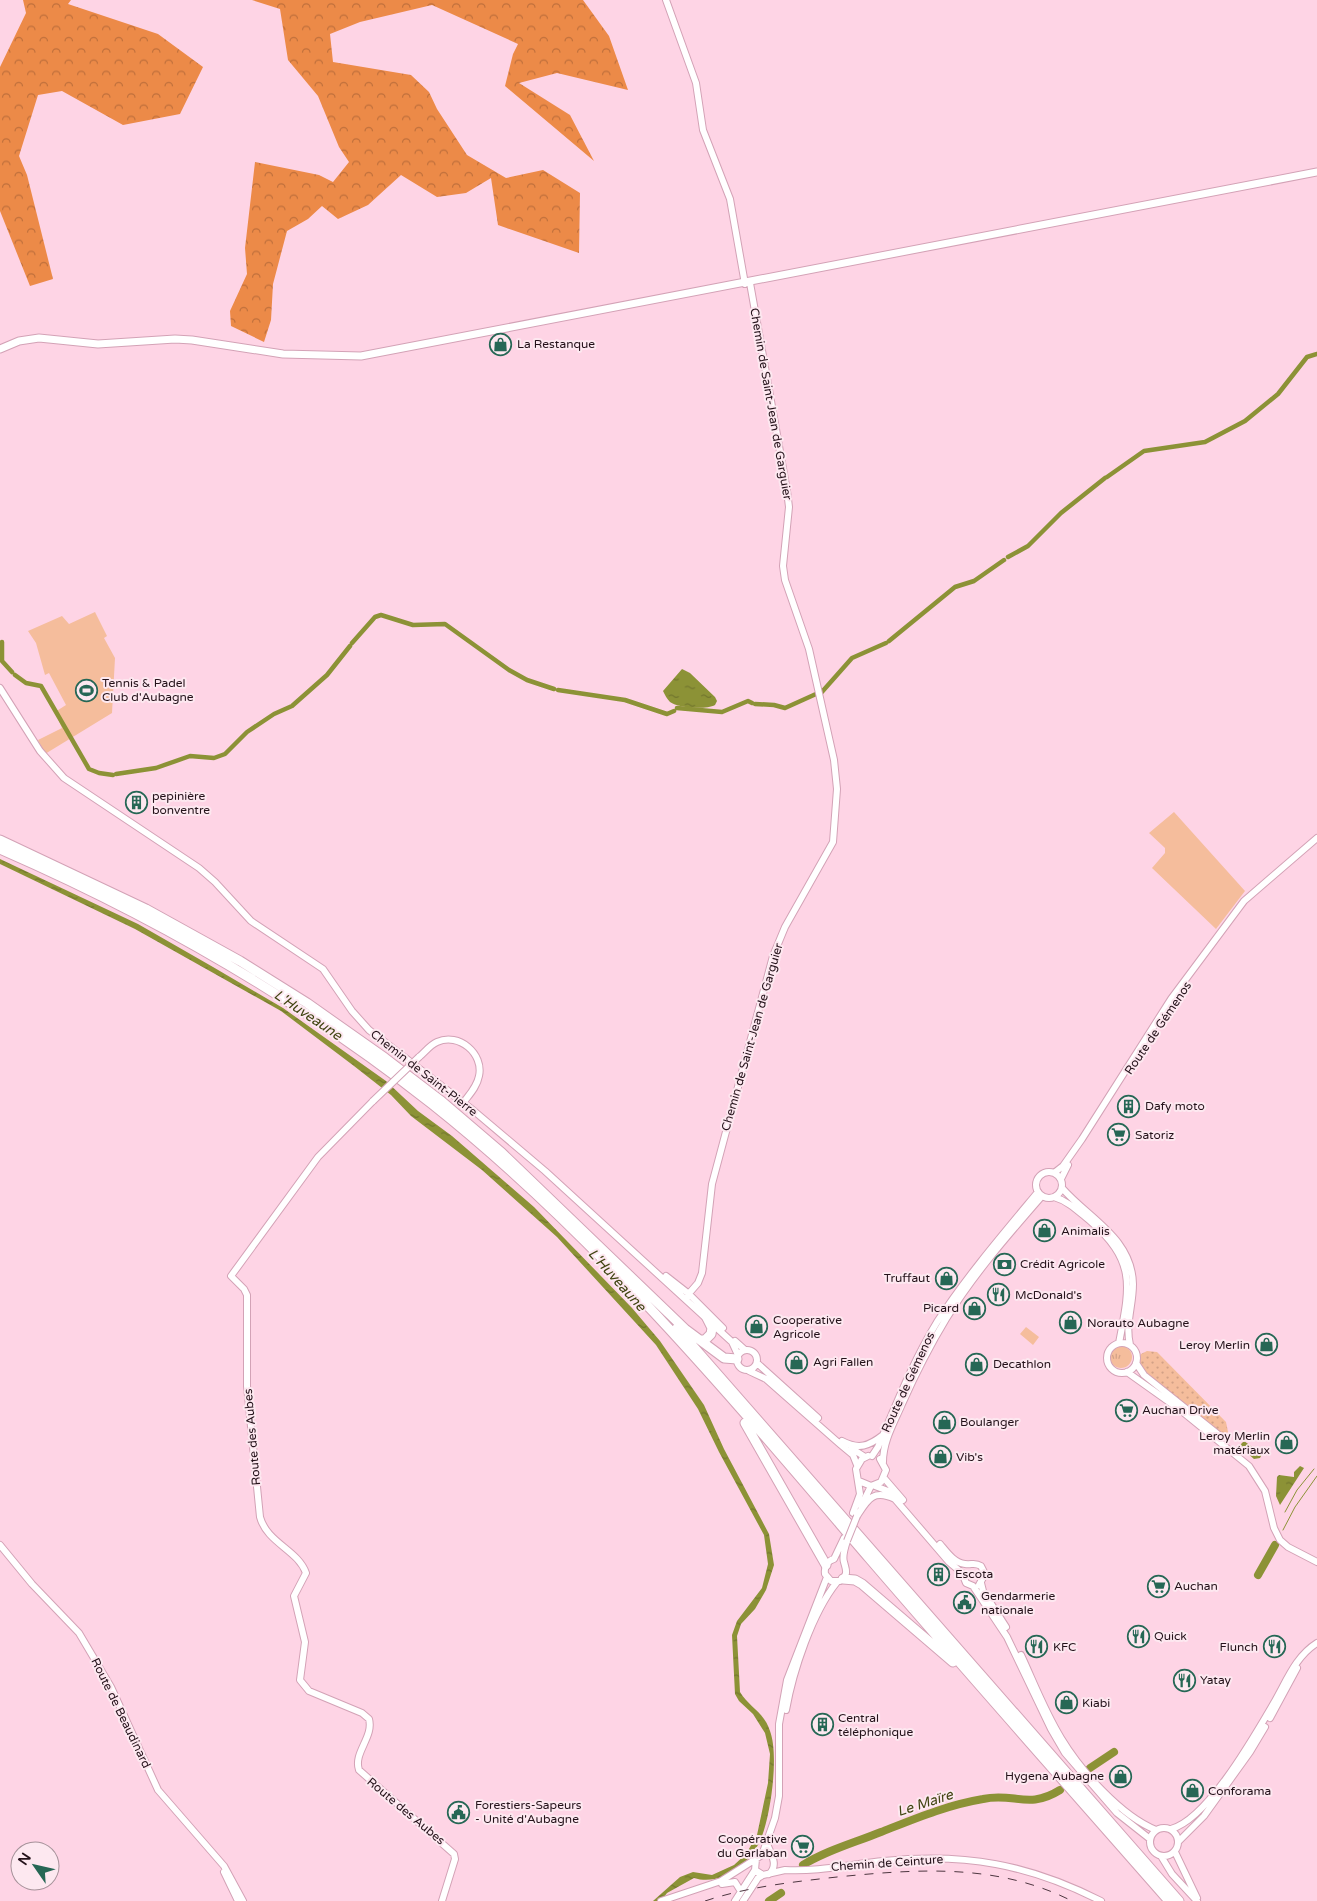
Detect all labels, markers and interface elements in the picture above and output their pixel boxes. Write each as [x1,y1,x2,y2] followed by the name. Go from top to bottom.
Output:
[747,307,795,501] street label: Chemin de Saint-Jean de Garguier
[489,332,513,356] shop icon: La Restanque
[517,337,595,351] place label: La Restanque
[102,676,194,704] place label: Tennis & Padel Club d'Aubagne
[74,678,98,702] sports icon: Tennis & Padel Club d'Aubagne
[152,789,210,817] place label: pepinière bonventre
[124,791,148,815] building icon: pepinière bonventre
[718,941,786,1132] street label: Chemin de Saint-Jean de Garguier
[1122,979,1194,1077] street label: Route de Gémenos
[271,986,346,1044] water label: L'Huveaune
[368,1027,480,1119] street label: Chemin de Saint-Pierre
[1117,1094,1141,1118] building icon: Dafy moto
[1145,1099,1205,1113] place label: Dafy moto
[1107,1123,1131,1147] supermarket icon: Satoriz
[1135,1128,1174,1142] place label: Satoriz
[1033,1219,1057,1243] shop icon: Animalis
[1061,1224,1110,1238] place label: Animalis
[585,1245,650,1316] water label: L'Huveaune
[992,1252,1016,1276] bank icon: Crédit Agricole
[1020,1257,1105,1271] place label: Crédit Agricole
[934,1266,958,1290] shop icon: Truffaut
[884,1271,930,1285] place label: Truffaut
[987,1283,1011,1307] restaurant icon: McDonald's
[1015,1288,1082,1302] place label: McDonald's
[963,1296,987,1320] shop icon: Picard
[923,1301,959,1315] place label: Picard
[1059,1311,1083,1335] shop icon: Norauto Aubagne
[773,1313,842,1341] place label: Cooperative Agricole
[745,1315,769,1339] shop icon: Cooperative Agricole
[1087,1316,1190,1330] place label: Norauto Aubagne
[879,1329,937,1434] street label: Route de Gémenos
[1254,1333,1278,1357] shop icon: Leroy Merlin
[1179,1338,1250,1352] place label: Leroy Merlin
[785,1350,809,1374] shop icon: Agri Fallen
[965,1352,989,1376] shop icon: Decathlon
[813,1355,873,1369] place label: Agri Fallen
[993,1357,1051,1371] place label: Decathlon
[241,1388,263,1486] street label: Route des Aubes
[1114,1398,1138,1422] supermarket icon: Auchan Drive
[1142,1403,1219,1417] place label: Auchan Drive
[932,1410,956,1434] shop icon: Boulanger
[960,1415,1019,1429] place label: Boulanger
[1199,1429,1270,1457] place label: Leroy Merlin matériaux
[1274,1431,1298,1455] shop icon: Leroy Merlin matériaux
[928,1445,952,1469] shop icon: Vib's
[956,1450,983,1464] place label: Vib's
[927,1562,951,1586] building icon: Escota
[955,1567,993,1581] place label: Escota
[1146,1574,1170,1598] supermarket icon: Auchan
[1174,1579,1218,1593] place label: Auchan
[981,1589,1055,1617] place label: Gendarmerie nationale
[953,1591,977,1615] public building icon: Gendarmerie nationale
[1126,1624,1150,1648] restaurant icon: Quick
[1154,1629,1187,1643] place label: Quick
[1025,1635,1049,1659] restaurant icon: KFC
[1262,1635,1286,1659] restaurant icon: Flunch
[1053,1640,1076,1654] place label: KFC
[1219,1640,1258,1654] place label: Flunch
[88,1656,154,1770] street label: Route de Beaudinard
[1172,1668,1196,1692] restaurant icon: Yatay
[1200,1673,1232,1687] place label: Yatay
[1054,1691,1078,1715] shop icon: Kiabi
[1082,1696,1110,1710] place label: Kiabi
[838,1711,913,1739] place label: Central téléphonique
[810,1713,834,1737] building icon: Central téléphonique
[1108,1764,1132,1788] shop icon: Hygena Aubagne
[1005,1769,1104,1783] place label: Hygena Aubagne
[364,1774,448,1848] street label: Route des Aubes
[1180,1779,1204,1803] shop icon: Conforama
[1208,1784,1271,1798] place label: Conforama
[895,1786,956,1820] water label: Le Maïre
[475,1798,582,1826] place label: Forestiers-Sapeurs - Unité d'Aubagne
[447,1800,471,1824] public building icon: Forestiers-Sapeurs - Unité d'Aubagne
[717,1832,787,1860] place label: Coopérative du Garlaban
[791,1834,815,1858] supermarket icon: Coopérative du Garlaban
[10,1841,60,1891] north arrow
[14,1850,35,1868] text: N
[830,1852,944,1874] street label: Chemin de Ceinture

